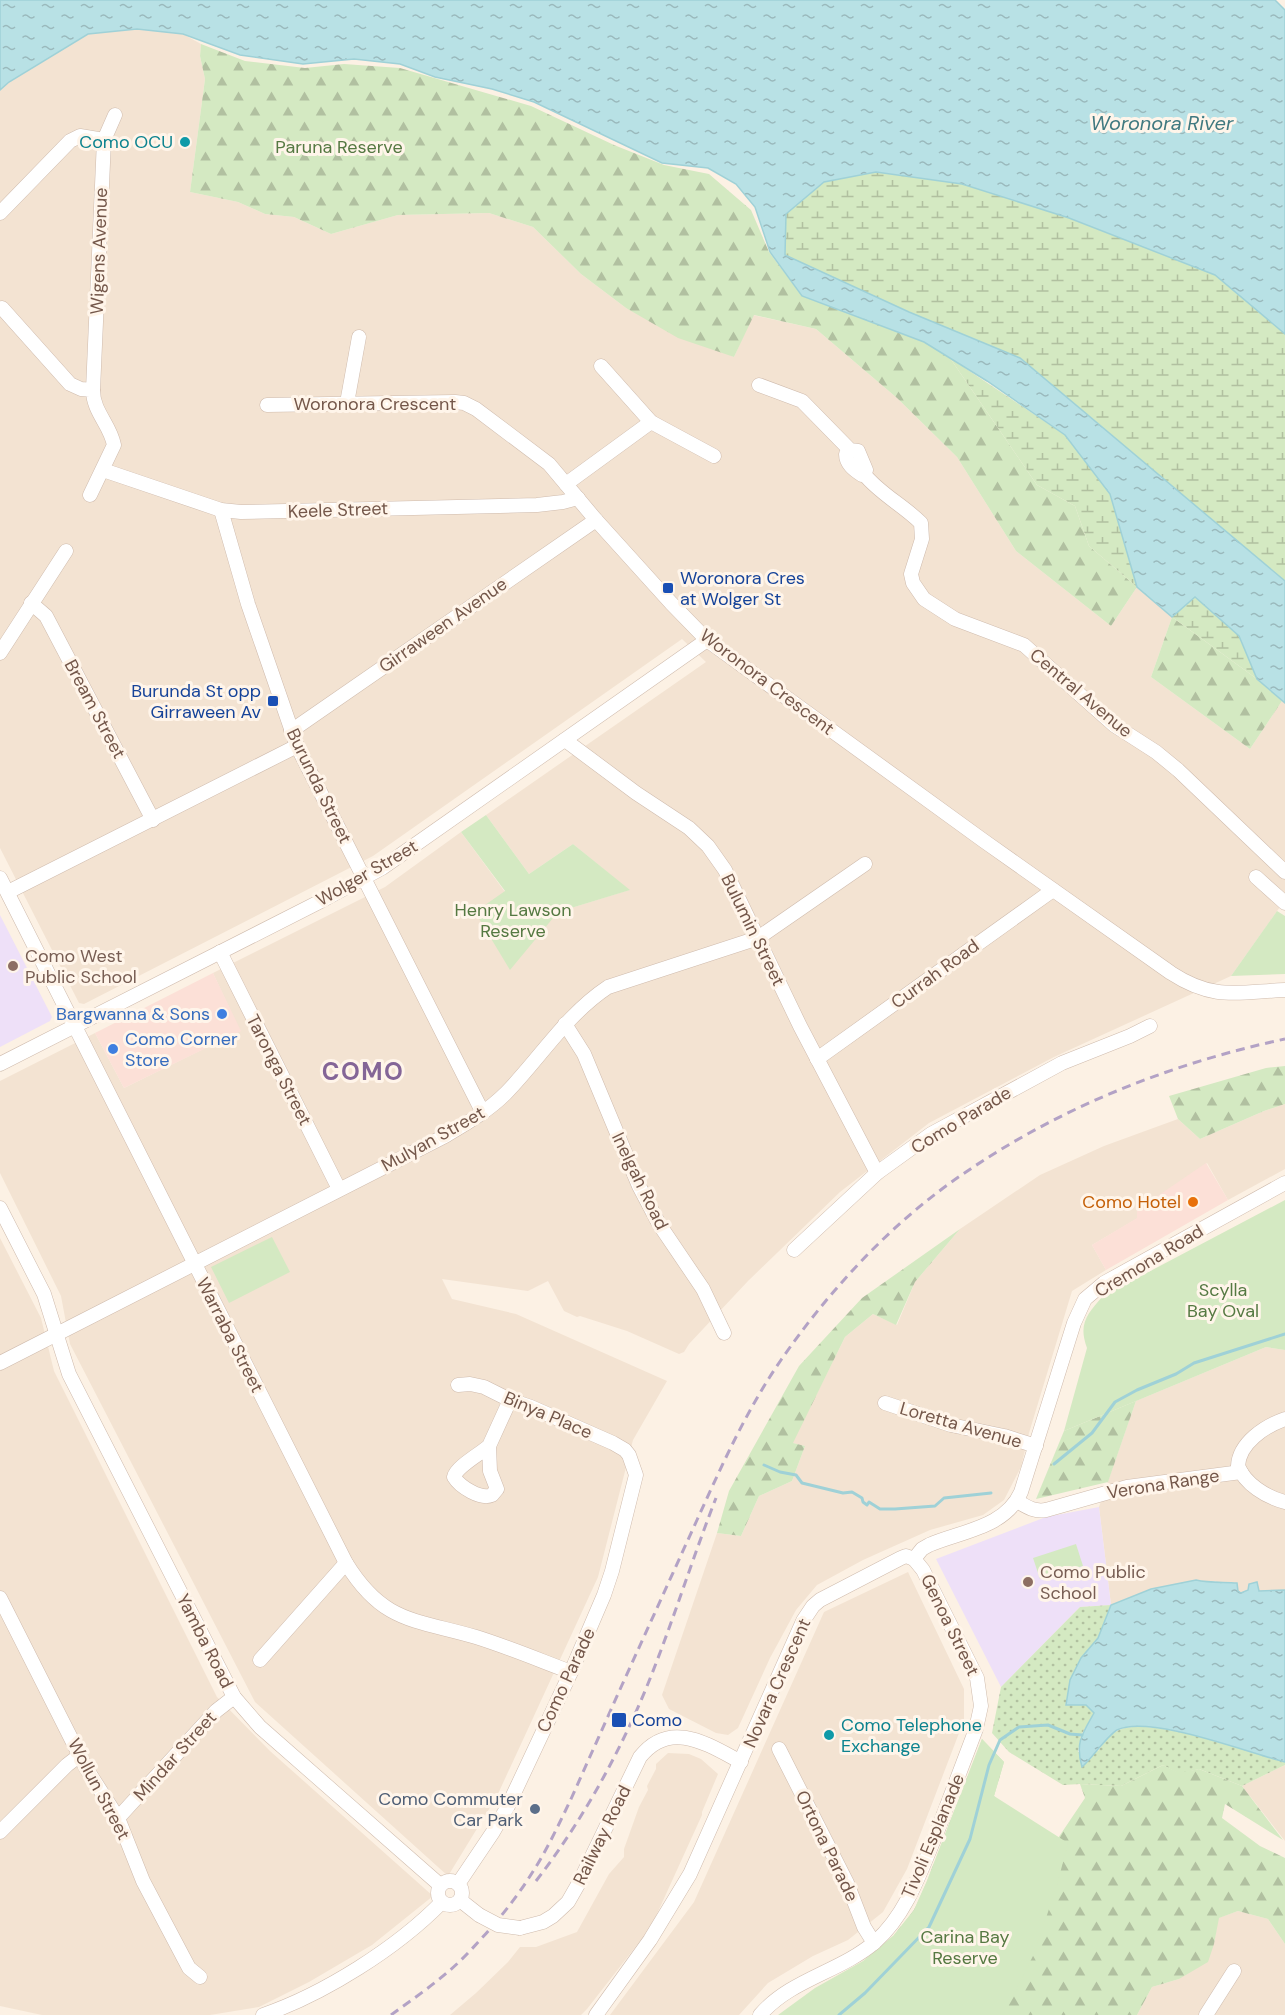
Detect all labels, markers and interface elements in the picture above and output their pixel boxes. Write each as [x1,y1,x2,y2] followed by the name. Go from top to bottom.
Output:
[1091,110,1234,136] water label: Woronora River
[79,130,173,154] place label: Como OCU
[178,135,192,149] marker: Como OCU
[275,135,403,159] park label: Paruna Reserve
[85,187,113,315] street label: Wigens Avenue
[294,392,456,416] street label: Woronora Crescent
[287,496,389,524] street label: Keele Street
[680,566,805,611] place label: Woronora Cres at Wolger St
[374,572,512,678] street label: Girraween Avenue
[661,581,675,595] marker: Woronora Cres at Wolger St
[695,623,839,741] street label: Woronora Crescent
[1025,643,1137,743] street label: Central Avenue
[59,655,131,763] street label: Bream Street
[131,679,261,724] place label: Burunda St opp Girraween Av
[266,694,280,708] marker: Burunda St opp Girraween Av
[281,724,357,848] street label: Burunda Street
[312,834,422,912] street label: Wolger Street
[715,870,791,990] street label: Bulumin Street
[454,898,572,943] park label: Henry Lawson Reserve
[886,934,984,1014] street label: Currah Road
[25,944,137,989] place label: Como West Public School
[6,959,20,973] marker: Como West Public School
[56,1002,210,1026] place label: Bargwanna & Sons
[215,1007,229,1021] marker: Bargwanna & Sons
[241,1010,317,1130] street label: Taronga Street
[125,1027,238,1072] place label: Como Corner Store
[106,1042,120,1056] marker: Como Corner Store
[322,1056,404,1087] district label: COMO
[906,1081,1016,1159] street label: Como Parade
[377,1101,489,1177] street label: Mulyan Street
[606,1128,674,1234] street label: Inelgah Road
[1082,1190,1181,1214] place label: Como Hotel
[1186,1195,1200,1209] marker: Como Hotel
[1090,1219,1208,1303] street label: Cremona Road
[191,1273,269,1397] street label: Warraba Street
[1187,1278,1259,1323] park label: Scylla Bay Oval
[500,1386,596,1444] street label: Binya Place
[897,1396,1025,1454] street label: Loretta Avenue
[1105,1463,1221,1505] street label: Verona Range
[1040,1560,1146,1605] place label: Como Public School
[915,1570,985,1680] street label: Genoa Street
[1021,1575,1035,1589] marker: Como Public School
[171,1590,239,1692] street label: Yamba Road
[738,1615,816,1751] street label: Novara Crescent
[531,1624,601,1736] street label: Como Parade
[128,1706,222,1806] street label: Mindar Street
[632,1708,682,1732] place label: Como
[610,1711,628,1729] marker: Como
[841,1713,982,1758] place label: Como Telephone Exchange
[822,1728,836,1742] marker: Como Telephone Exchange
[62,1734,136,1844] street label: Wollun Street
[896,1770,970,1902] street label: Tivoli Esplanade
[567,1781,637,1889] street label: Railway Road
[790,1786,864,1906] street label: Ortona Parade
[378,1787,523,1832] place label: Como Commuter Car Park
[528,1802,542,1816] marker: Como Commuter Car Park
[921,1925,1009,1970] park label: Carina Bay Reserve

